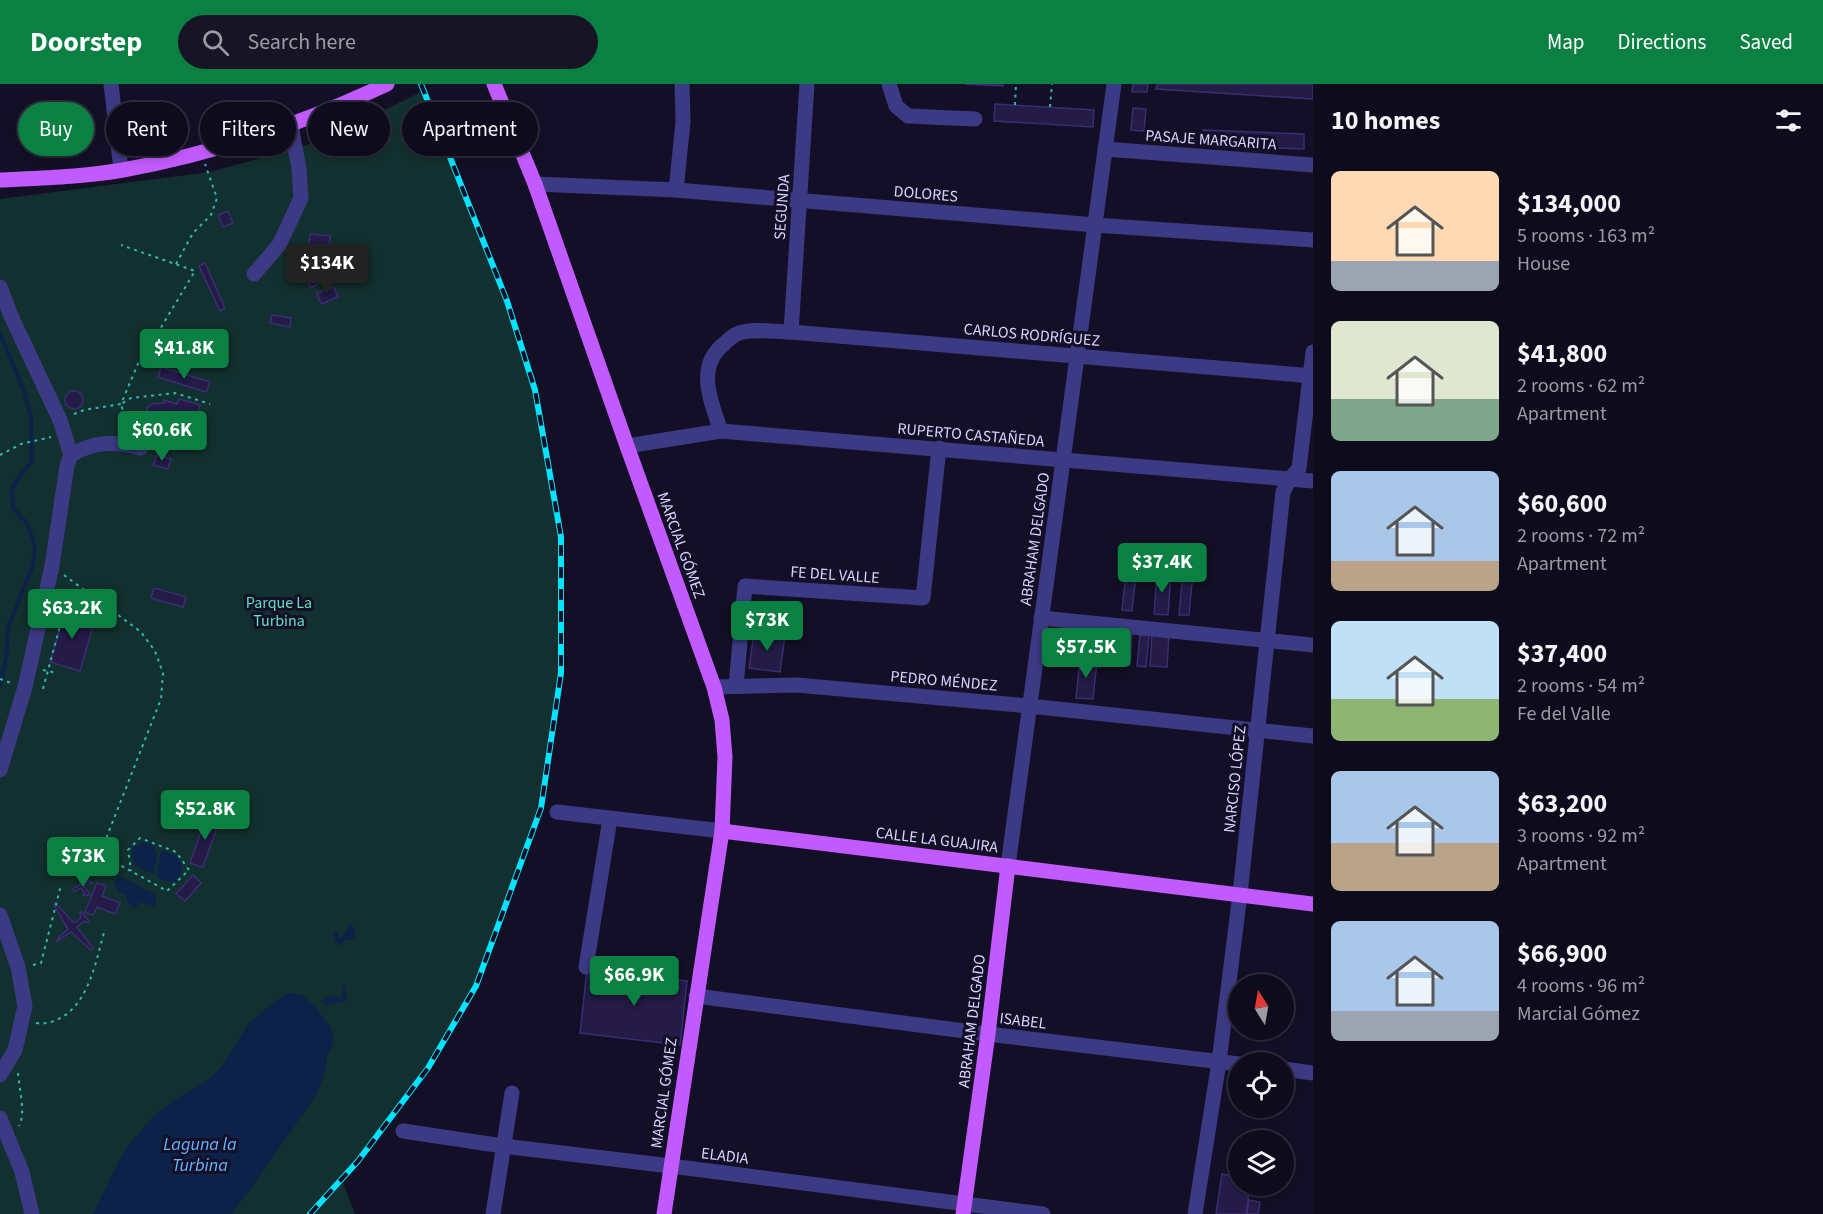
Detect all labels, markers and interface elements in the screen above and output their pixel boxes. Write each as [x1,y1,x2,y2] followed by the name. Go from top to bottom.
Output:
[178,15,598,69] search box
[30,22,142,62] text: Doorstep
[199,26,232,59] icon: search
[247,26,356,58] text: Search here
[1547,27,1585,57] text: Map
[1618,27,1706,57] text: Directions
[1739,27,1793,57] text: Saved
[18,102,94,156] chip: Buy
[106,102,188,156] chip: Rent
[200,102,296,156] chip: Filters
[308,102,390,156] chip: New
[402,102,538,156] chip: Apartment
[1331,102,1440,139] text: 10 homes
[1772,104,1805,137] icon: filters
[1145,124,1278,156] street label: PASAJE MARGARITA
[769,173,795,241] street label: SEGUNDA
[893,180,959,208] street label: DOLORES
[1517,185,1621,222] text: $134,000
[1379,195,1451,267] icon: home
[1517,222,1655,250] text: 5 rooms · 163 m²
[285,244,369,295] pin: $134K
[300,249,354,277] text: $134K
[1517,250,1570,278] text: House
[963,318,1101,352] street label: CARLOS RODRÍGUEZ
[135,329,233,380] pin: $41.8K
[154,334,214,362] text: $41.8K
[1517,335,1607,372] text: $41,800
[1379,345,1451,417] icon: home
[1517,372,1645,400] text: 2 rooms · 62 m²
[1517,400,1607,428] text: Apartment
[113,411,211,462] pin: $60.6K
[132,416,192,444] text: $60.6K
[896,418,1046,452] street label: RUPERTO CASTAÑEDA
[1015,471,1055,607] street label: ABRAHAM DELGADO
[1517,485,1607,522] text: $60,600
[652,489,710,602] street label: MARCIAL GÓMEZ
[1379,495,1451,567] icon: home
[1517,522,1645,550] text: 2 rooms · 72 m²
[1113,543,1211,594] pin: $37.4K
[1132,548,1192,576] text: $37.4K
[1517,550,1607,578] text: Apartment
[790,561,880,589] street label: FE DEL VALLE
[23,589,121,640] pin: $63.2K
[246,592,312,632] park label: Parque La Turbina
[42,594,102,622] text: $63.2K
[731,601,803,652] pin: $73K
[745,606,789,634] text: $73K
[1037,628,1135,679] pin: $57.5K
[1056,633,1116,661] text: $57.5K
[1517,635,1607,672] text: $37,400
[1379,645,1451,717] icon: home
[889,665,998,697] street label: PEDRO MÉNDEZ
[1517,672,1645,700] text: 2 rooms · 54 m²
[1517,700,1611,728] text: Fe del Valle
[1218,724,1252,834] street label: NARCISO LÓPEZ
[1517,785,1607,822] text: $63,200
[156,790,254,841] pin: $52.8K
[175,795,235,823] text: $52.8K
[1379,795,1451,867] icon: home
[875,822,1000,858] street label: CALLE LA GUAJIRA
[1517,822,1645,850] text: 3 rooms · 92 m²
[47,837,119,888] pin: $73K
[61,842,105,870] text: $73K
[1517,850,1607,878] text: Apartment
[1517,935,1607,972] text: $66,900
[1379,945,1451,1017] icon: home
[953,953,991,1089] street label: ABRAHAM DELGADO
[585,956,683,1007] pin: $66.9K
[604,961,664,989] text: $66.9K
[1517,972,1645,1000] text: 4 rooms · 96 m²
[1228,974,1294,1040] north arrow
[1228,974,1294,1196] map controls
[1517,1000,1640,1028] text: Marcial Gómez
[998,1007,1048,1035] street label: ISABEL
[645,1036,683,1150] street label: MARCIAL GÓMEZ
[1228,1052,1294,1118] button: locate
[1228,1130,1294,1196] button: layers
[163,1132,237,1178] water label: Laguna la Turbina
[700,1142,750,1170] street label: ELADIA

